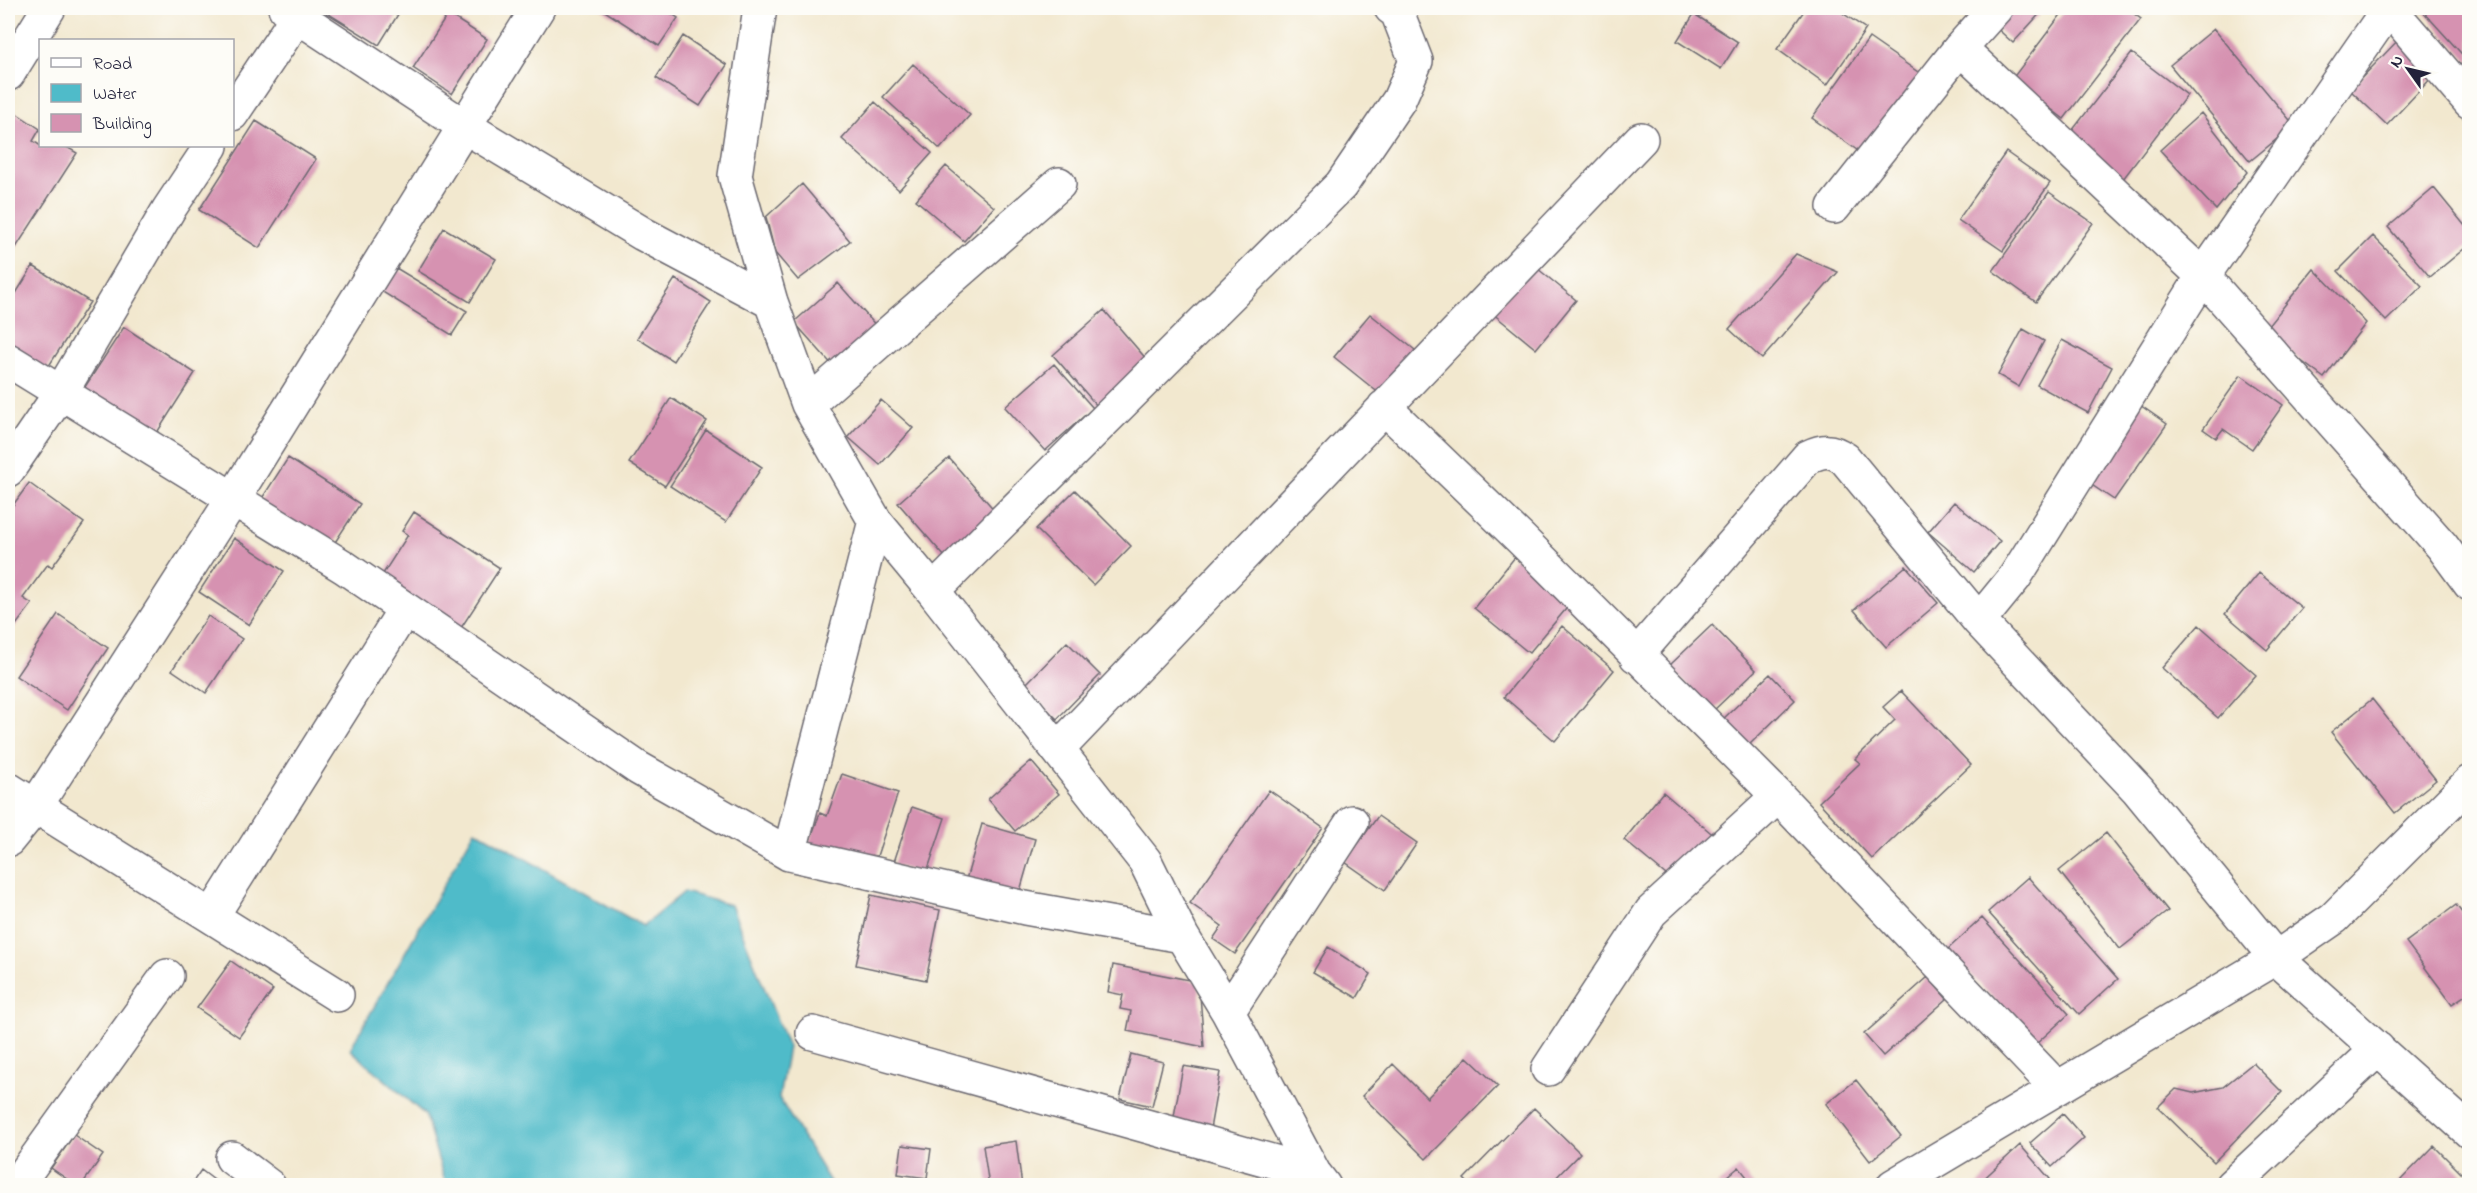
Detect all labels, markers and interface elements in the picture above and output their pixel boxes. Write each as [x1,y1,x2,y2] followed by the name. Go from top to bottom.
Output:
[39,39,234,147] legend
[2378,39,2438,99] north arrow
[2384,50,2410,73] text: N
[93,52,132,78] text: Road
[93,82,137,108] text: Water
[92,112,152,139] text: Building

